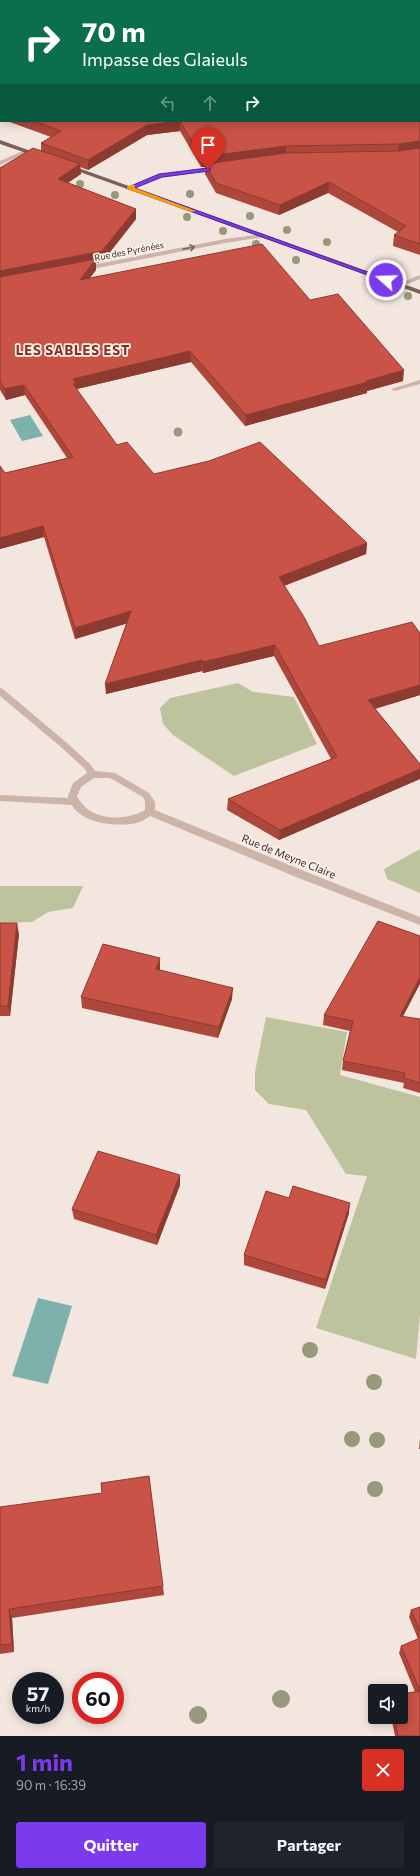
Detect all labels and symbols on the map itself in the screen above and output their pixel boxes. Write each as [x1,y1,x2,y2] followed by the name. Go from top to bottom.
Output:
[191,128,225,169] pin
[93,239,165,263] street label: Rue des Pyrénées
[183,244,196,252] one-way arrow
[365,259,407,301] position arrow
[16,342,130,358] district label: LES SABLES EST
[240,831,338,881] street label: Rue de Meyne Claire
[72,1672,124,1724] speed limit sign: 60

